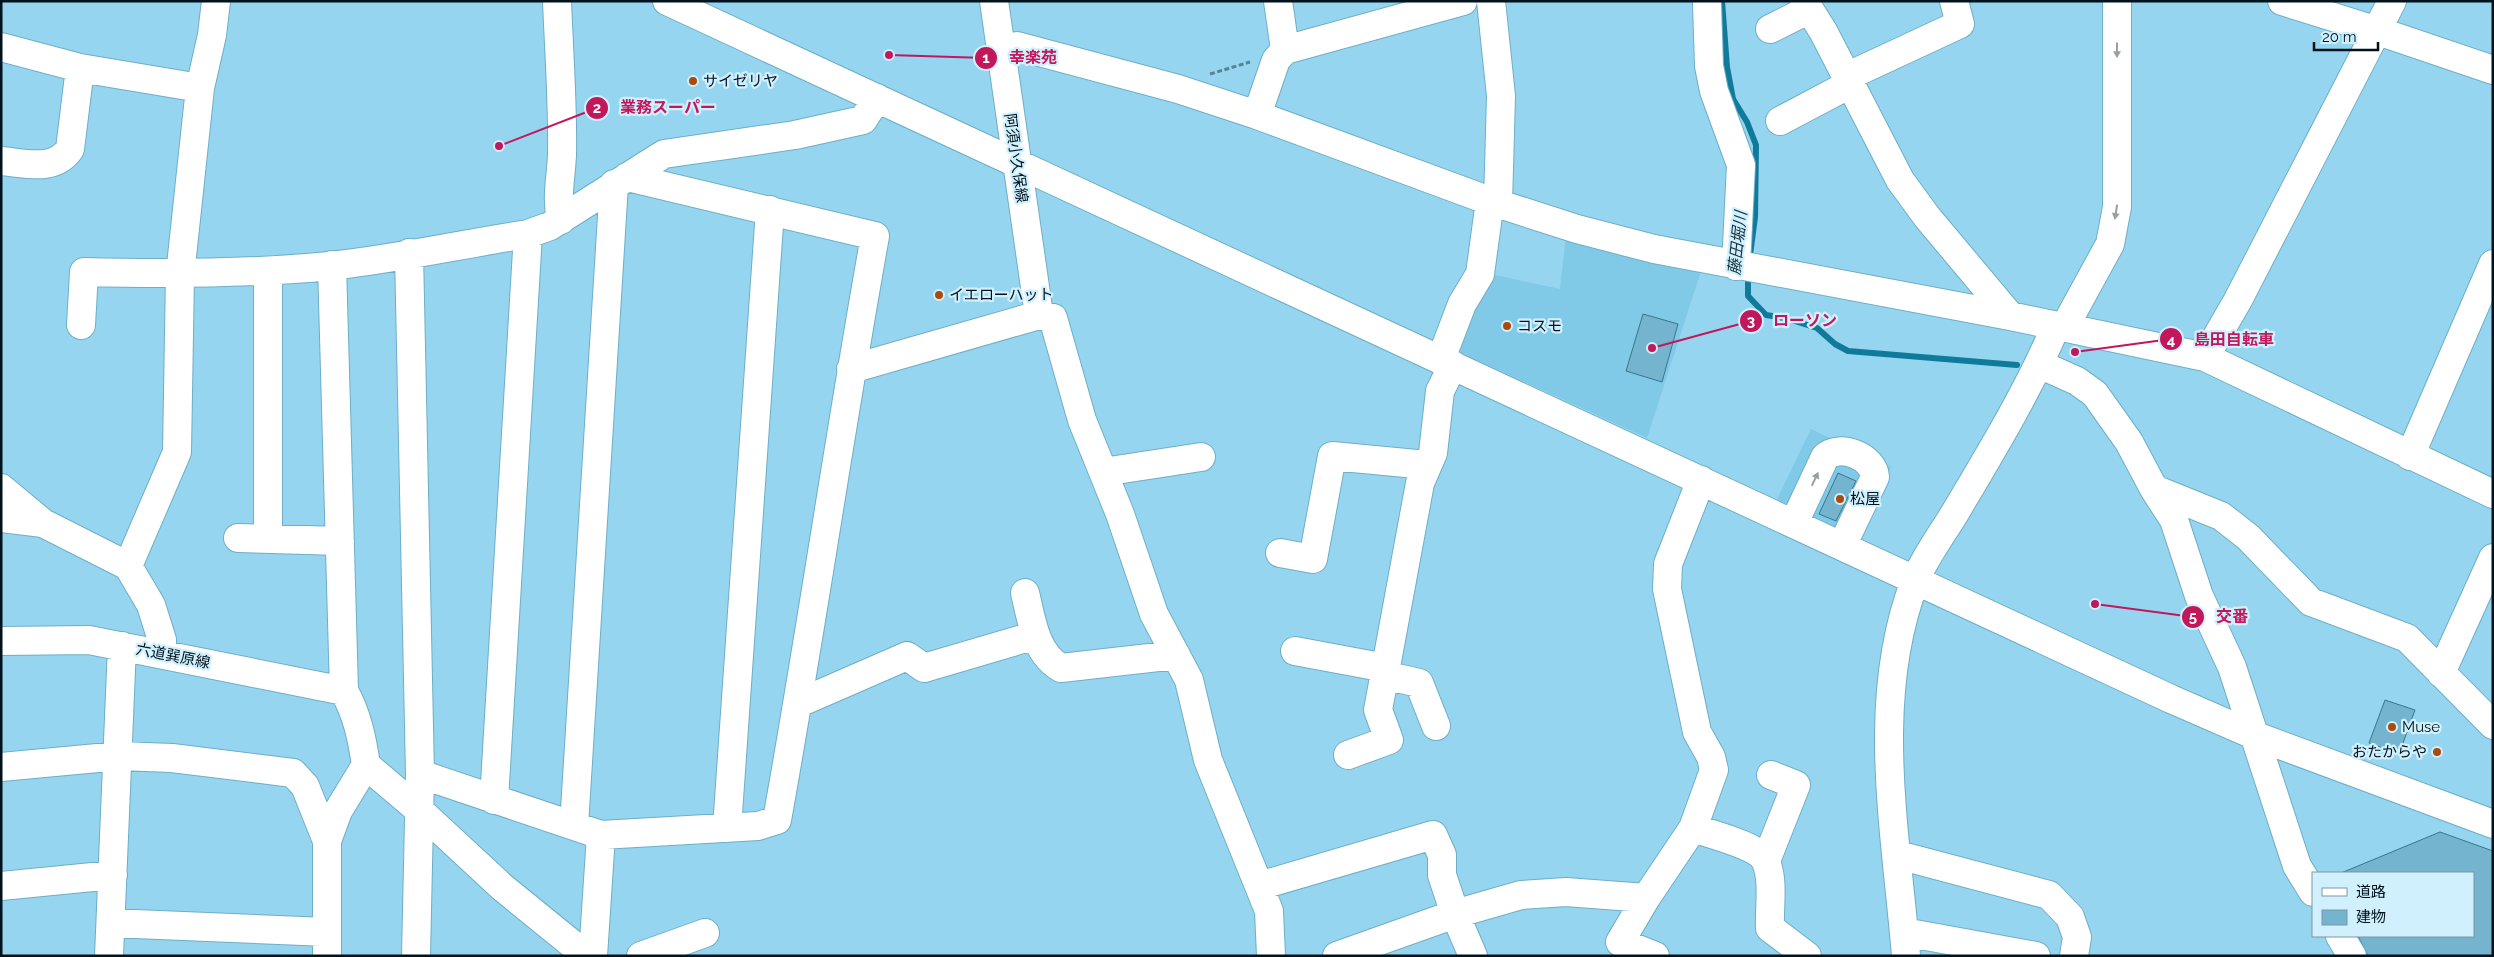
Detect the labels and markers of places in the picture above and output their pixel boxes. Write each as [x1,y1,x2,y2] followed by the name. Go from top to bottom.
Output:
[974,42,1067,73] callout: 幸楽苑
[703,72,778,90] place label: サイゼリヤ
[687,75,699,87] marker: サイゼリヤ
[585,92,726,123] callout: 業務スーパー
[949,286,1054,304] place label: イエローハット
[933,289,945,301] marker: イエローハット
[1738,305,1847,336] callout: ローソン
[1517,317,1562,335] place label: コスモ
[1501,320,1513,332] marker: コスモ
[2159,324,2284,355] callout: 島田自転車
[1850,490,1880,508] place label: 松屋
[1834,493,1846,505] marker: 松屋
[2181,601,2258,632] callout: 交番
[2402,718,2440,736] place label: Muse
[2386,721,2398,733] marker: Muse
[2352,743,2427,761] place label: おたからや
[2431,746,2443,758] marker: おたからや

